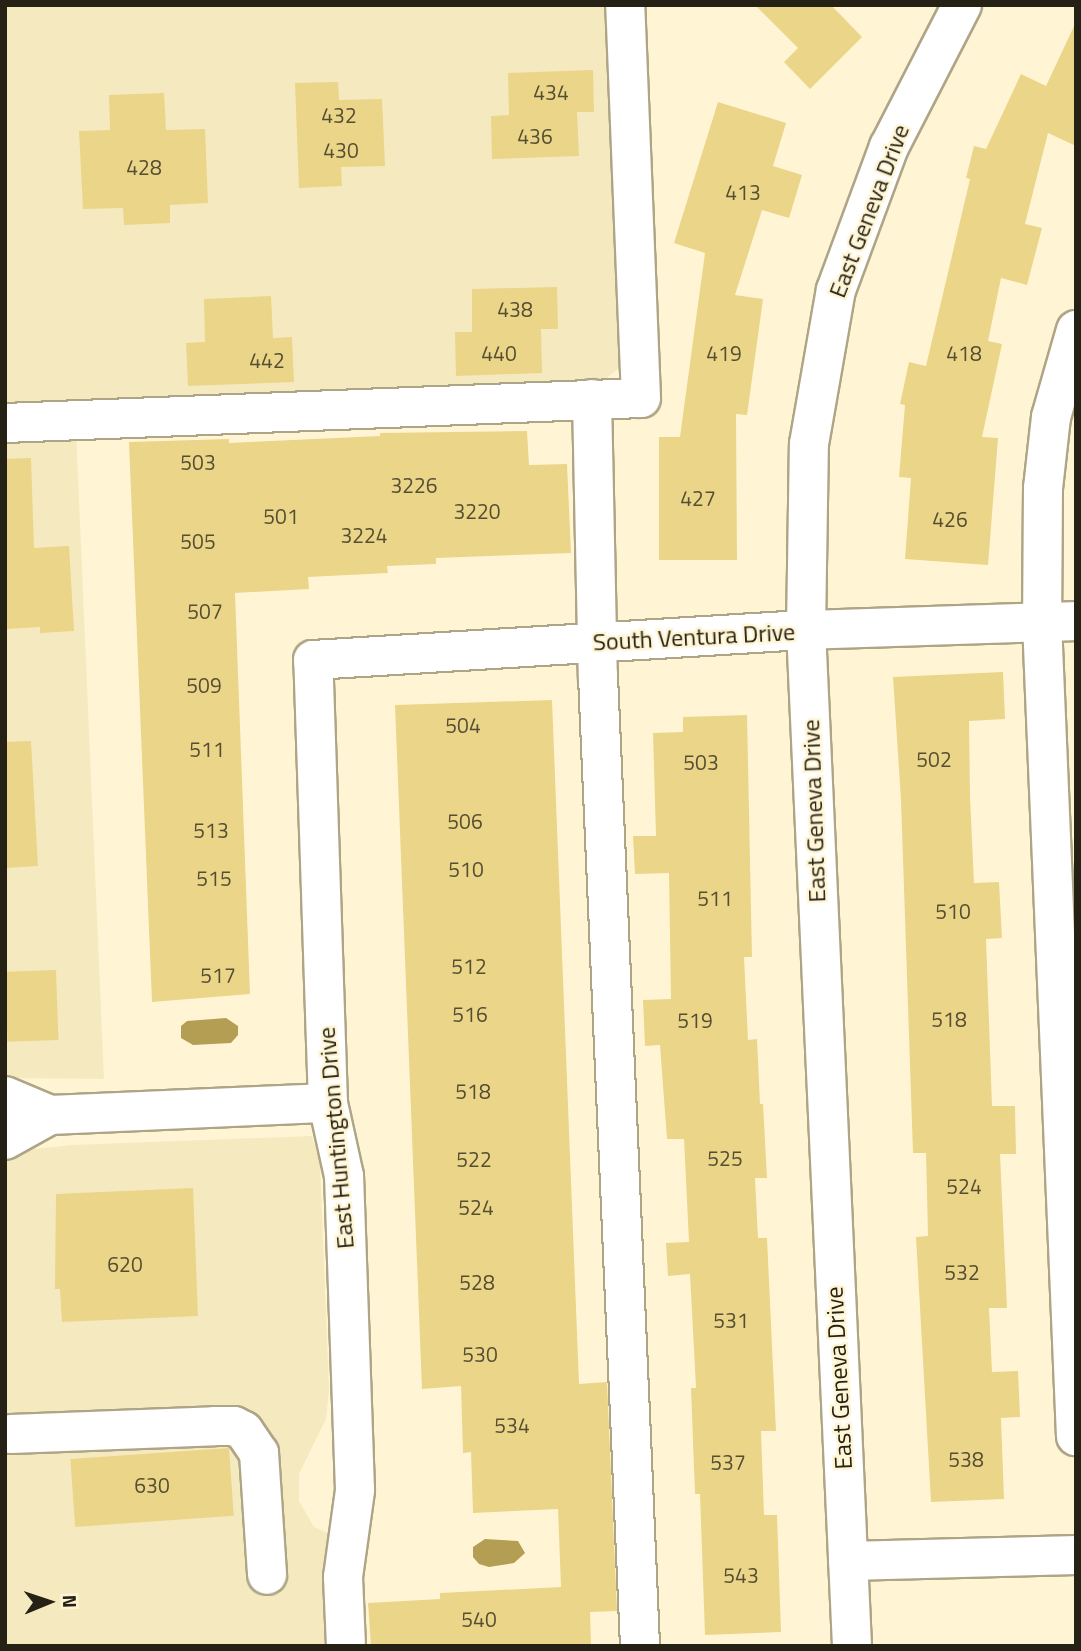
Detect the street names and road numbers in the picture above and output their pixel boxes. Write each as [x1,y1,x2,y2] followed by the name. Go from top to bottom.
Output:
[823,120,915,302] street label: East Geneva Drive
[592,617,796,657] street label: South Ventura Drive
[796,719,832,903] street label: East Geneva Drive
[312,1026,360,1250] street label: East Huntington Drive
[820,1286,858,1470] street label: East Geneva Drive

